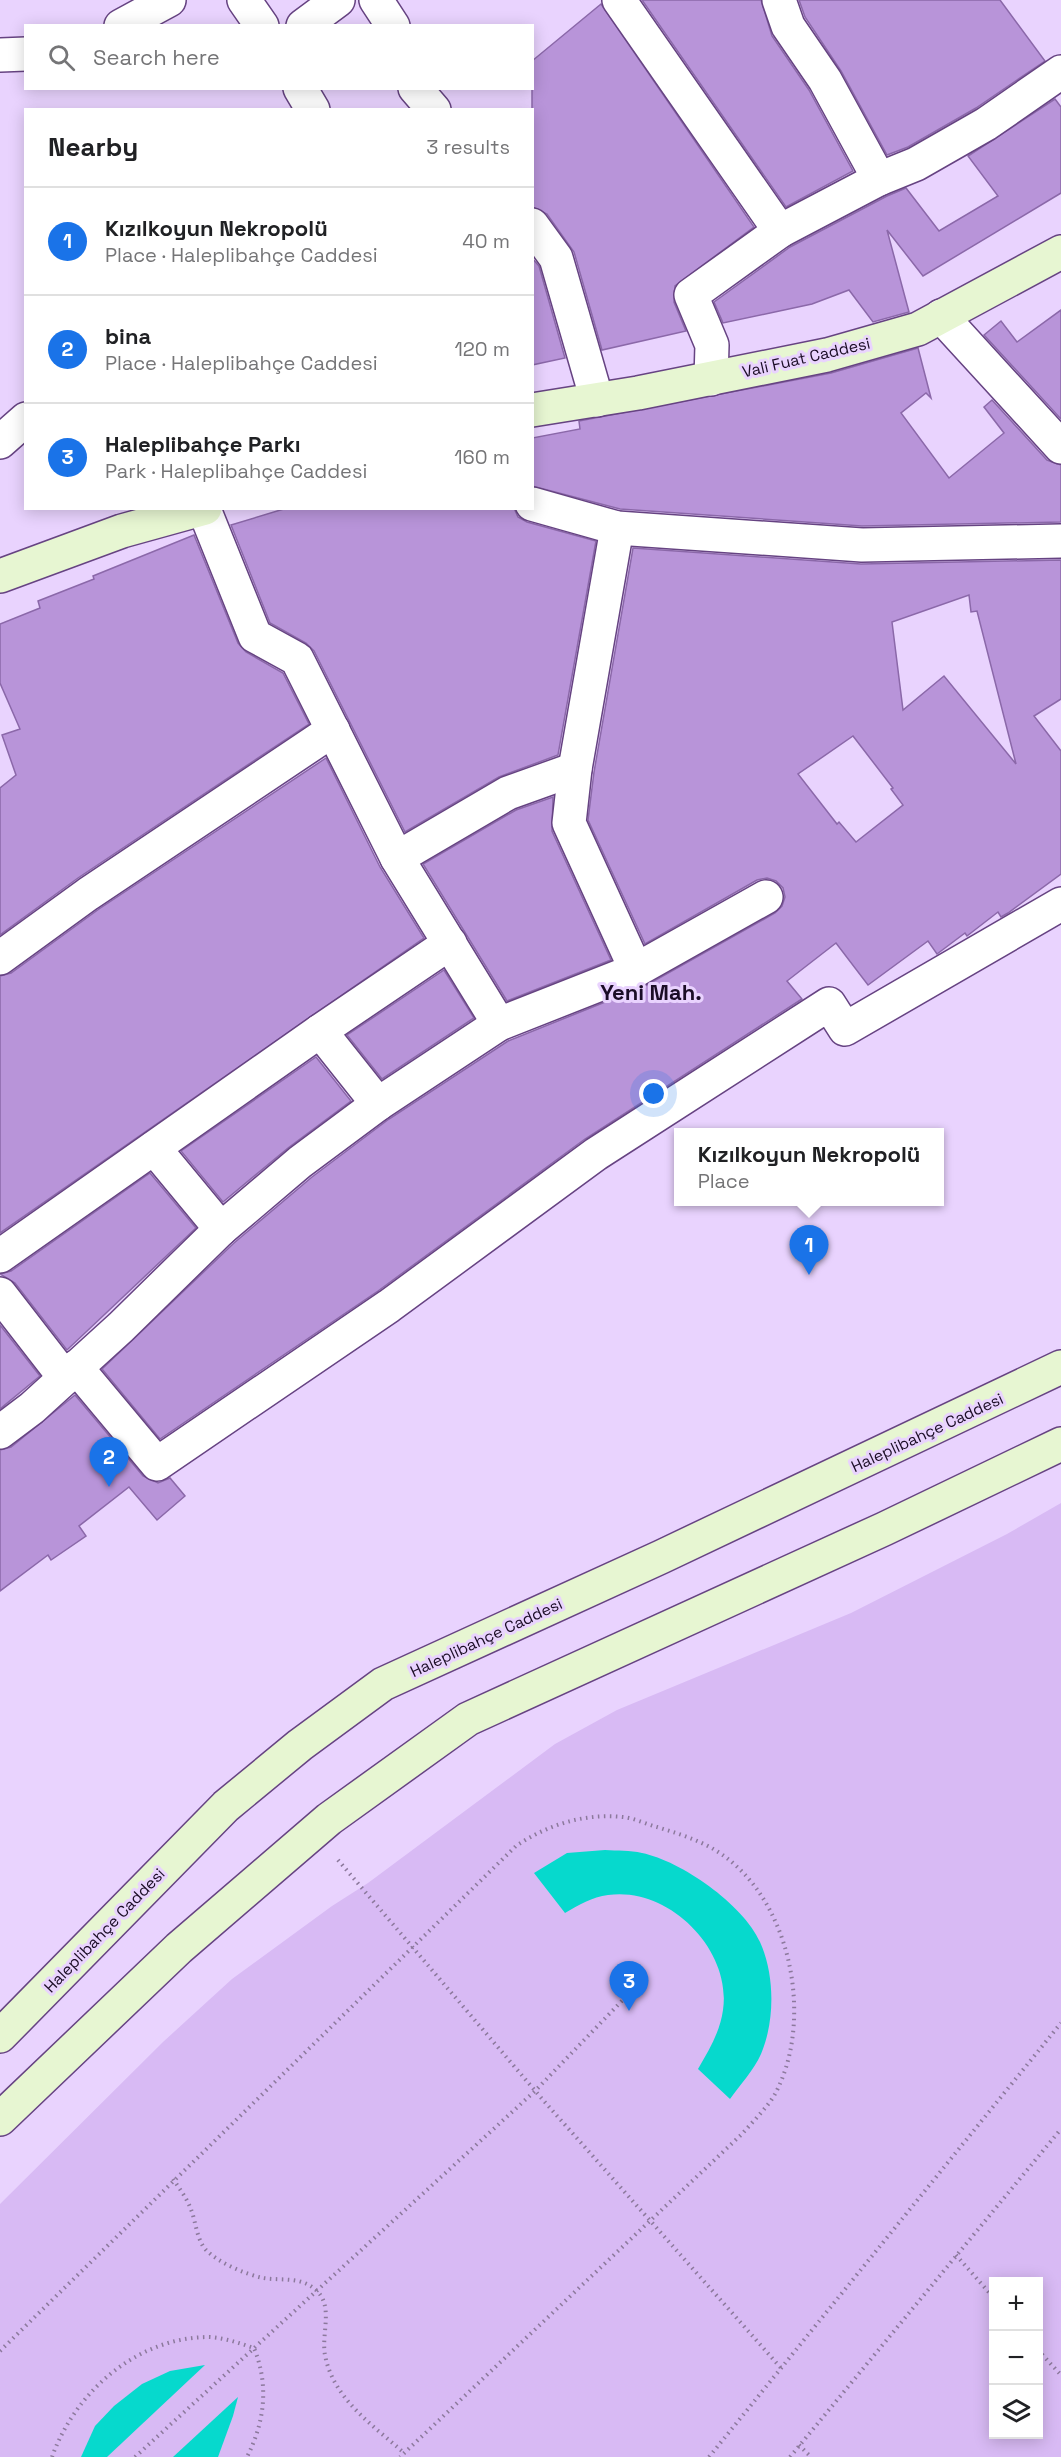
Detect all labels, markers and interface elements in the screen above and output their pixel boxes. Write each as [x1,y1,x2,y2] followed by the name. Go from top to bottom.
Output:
[24,24,534,90] search box
[45,41,78,74] icon: search
[93,43,220,71] text: Search here
[48,130,138,164] text: Nearby
[426,134,510,160] text: 3 results
[105,214,328,242] text: Kızılkoyun Nekropolü
[63,228,72,254] text: 1
[462,228,510,254] text: 40 m
[105,242,378,268] text: Place · Haleplibahçe Caddesi
[105,322,151,350] text: bina
[740,333,872,382] street label: Vali Fuat Caddesi
[62,336,73,362] text: 2
[454,336,510,362] text: 120 m
[105,350,378,376] text: Place · Haleplibahçe Caddesi
[105,430,301,458] text: Haleplibahçe Parkı
[61,444,74,470] text: 3
[454,444,510,470] text: 160 m
[105,458,367,484] text: Park · Haleplibahçe Caddesi
[600,978,702,1006] district label: Yeni Mah.
[639,1079,668,1108] your location
[674,1128,944,1206] popup
[698,1140,920,1168] text: Kızılkoyun Nekropolü
[698,1168,750,1194] text: Place
[790,1226,828,1275] pin: 1
[848,1388,1007,1477] street label: Haleplibahçe Caddesi
[90,1438,128,1487] pin: 2
[407,1593,566,1682] street label: Haleplibahçe Caddesi
[39,1864,169,1997] street label: Haleplibahçe Caddesi
[610,1962,648,2011] pin: 3
[989,2277,1043,2439] map controls
[989,2277,1043,2331] button: +
[989,2331,1043,2385] button: −
[989,2385,1043,2439] button: layers

